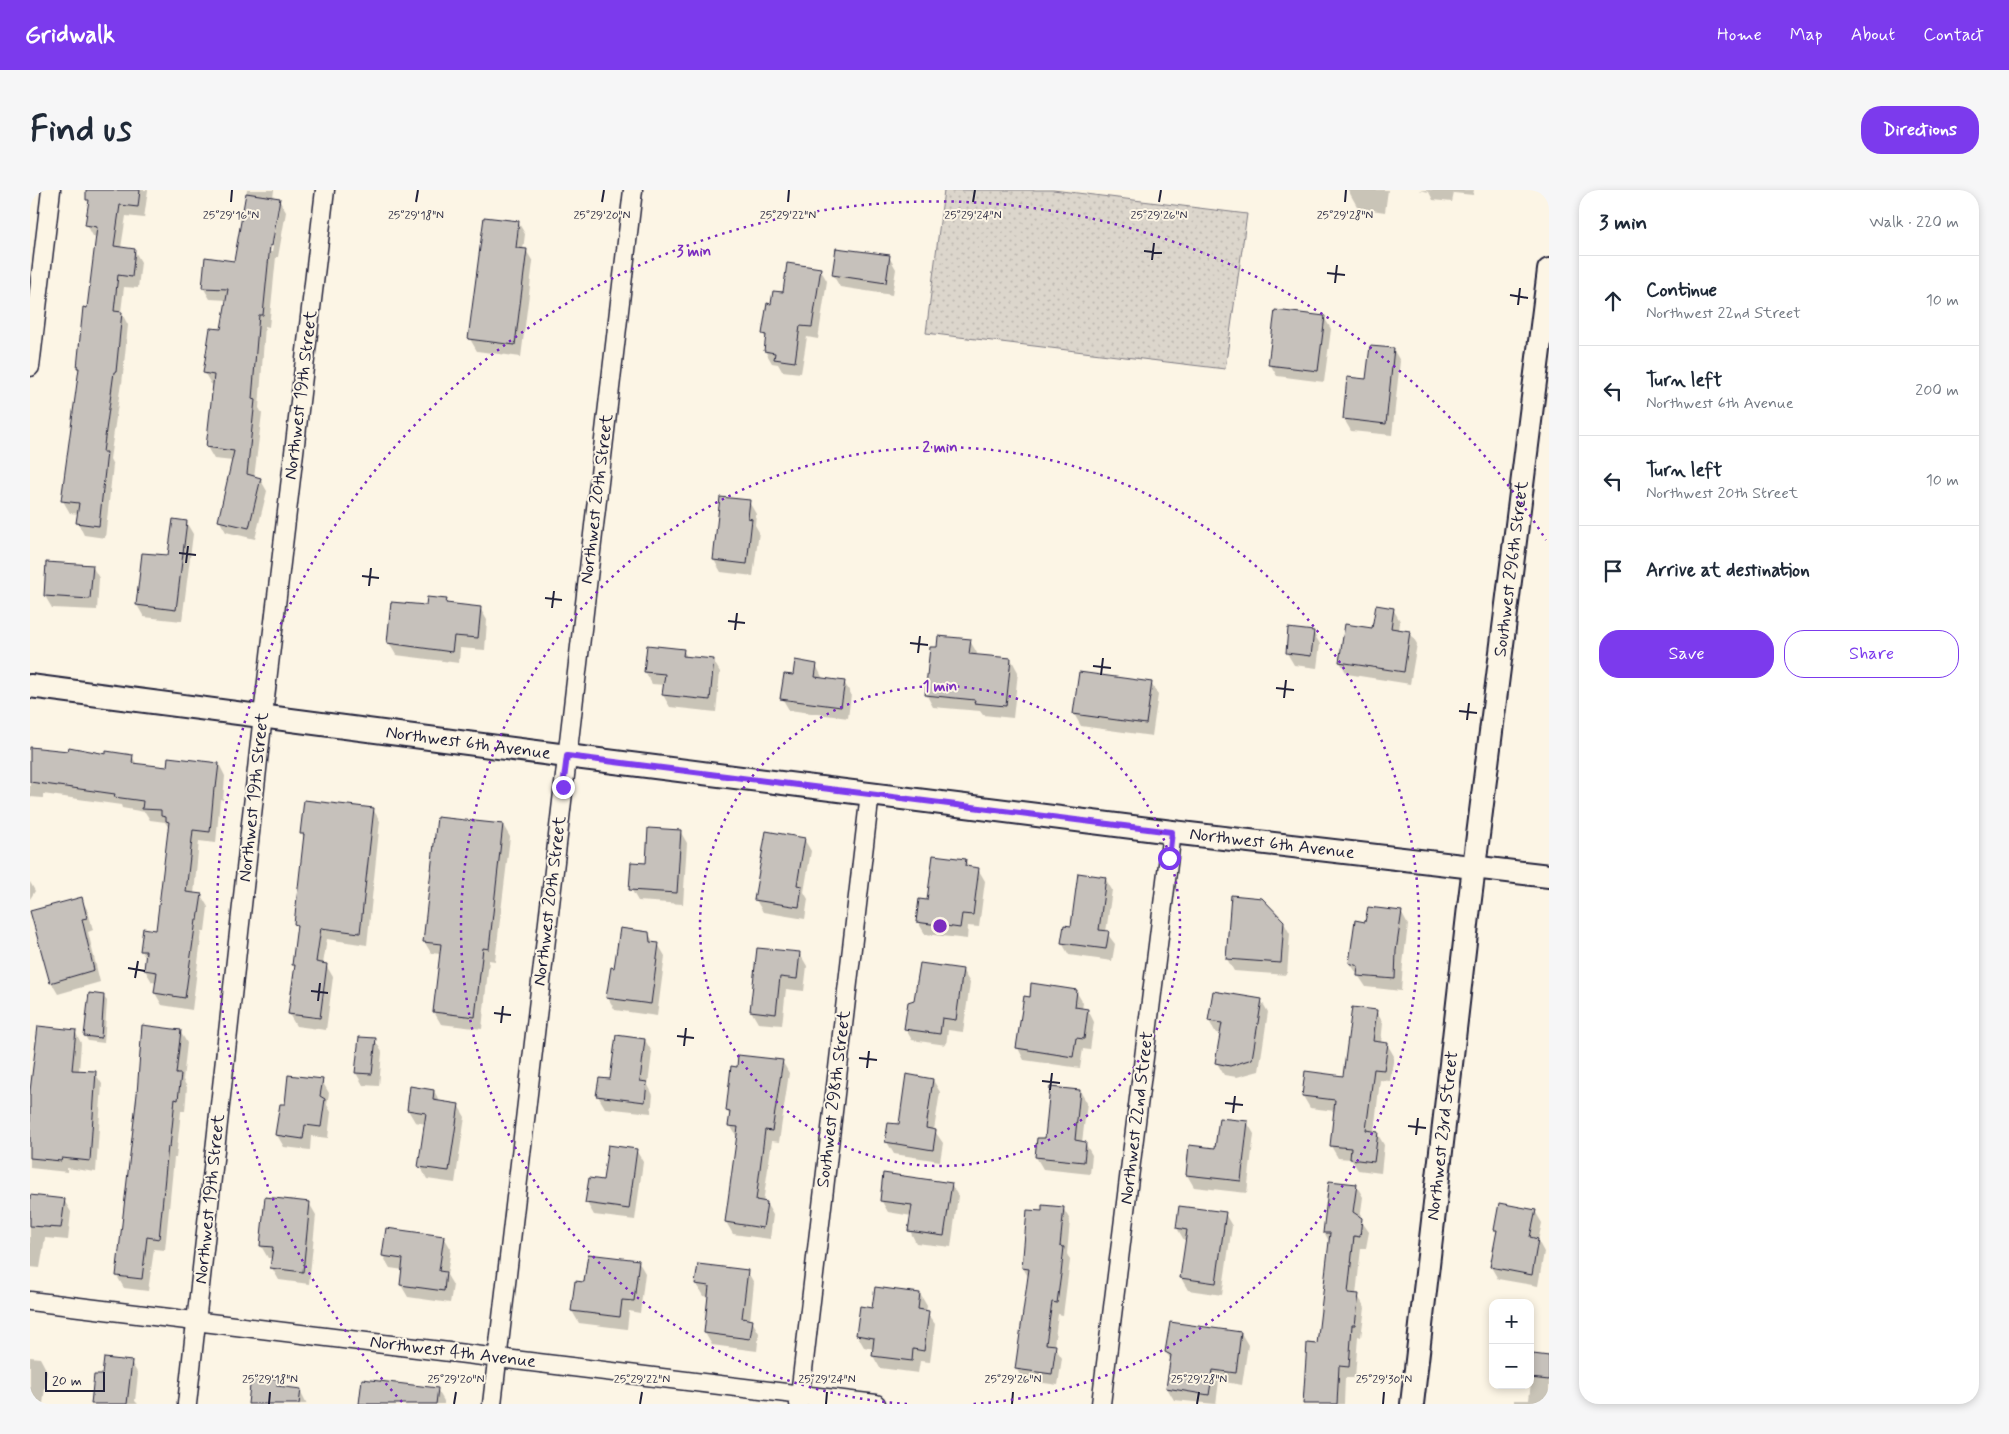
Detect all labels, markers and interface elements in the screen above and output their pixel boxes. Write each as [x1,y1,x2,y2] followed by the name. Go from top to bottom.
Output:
[25,20,115,51] text: Gridwalk
[1717,23,1762,47] text: Home
[1790,23,1823,47] text: Map
[1851,23,1895,47] text: About
[1923,23,1984,47] text: Contact
[1861,106,1979,154] button: Directions
[30,107,132,153] text: Find us
[203,208,259,224] text: 25°29'16"N
[388,208,444,224] text: 25°29'18"N
[573,208,631,224] text: 25°29'20"N
[760,208,816,224] text: 25°29'22"N
[944,208,1002,224] text: 25°29'24"N
[1131,208,1187,224] text: 25°29'26"N
[1317,208,1373,224] text: 25°29'28"N
[1599,209,1647,237] text: 3 min
[1869,212,1959,233] text: Walk · 220 m
[677,242,711,262] text: 3 min
[1646,278,1717,303] text: Continue
[1599,287,1627,315] icon: ahead
[1926,290,1959,311] text: 10 m
[1646,303,1801,324] text: Northwest 22nd Street
[279,308,323,481] street label: Northwest 19th Street
[1646,368,1722,393] text: Turn left
[1599,377,1627,405] icon: left
[1915,380,1959,401] text: 200 m
[1646,393,1794,414] text: Northwest 6th Avenue
[575,412,619,585] street label: Northwest 20th Street
[922,438,958,458] text: 2 min
[1646,458,1722,483] text: Turn left
[1599,467,1627,495] icon: left
[1926,470,1959,491] text: 10 m
[1488,479,1534,658] street label: Southwest 296th Street
[1646,483,1798,504] text: Northwest 20th Street
[1599,557,1627,585] icon: arrive
[1646,558,1810,583] text: Arrive at destination
[1599,630,1774,678] button: Save
[1784,630,1959,678] button: Share
[923,677,957,697] text: 1 min
[233,710,275,883] street label: Northwest 19th Street
[384,720,552,766] street label: Northwest 6th Avenue
[552,776,575,799] route end
[528,814,572,987] street label: Northwest 20th Street
[1188,822,1356,865] street label: Northwest 6th Avenue
[1158,847,1181,870] route start
[931,917,949,935] centre of rings
[811,1009,857,1189] street label: Southwest 298th Street
[1114,1030,1160,1206] street label: Northwest 22nd Street
[1421,1050,1464,1222] street label: Northwest 23rd Street
[189,1112,231,1285] street label: Northwest 19th Street
[1489,1299,1534,1389] map controls
[1489,1299,1534,1344] button: +
[369,1330,538,1374] street label: Northwest 4th Avenue
[1489,1344,1534,1389] button: −
[45,1369,105,1392] scale bar
[52,1372,82,1390] text: 20 m
[242,1372,298,1388] text: 25°29'18"N
[427,1372,485,1388] text: 25°29'20"N
[614,1372,670,1388] text: 25°29'22"N
[798,1372,856,1388] text: 25°29'24"N
[985,1372,1041,1388] text: 25°29'26"N
[1171,1372,1227,1388] text: 25°29'28"N
[1356,1372,1412,1388] text: 25°29'30"N

